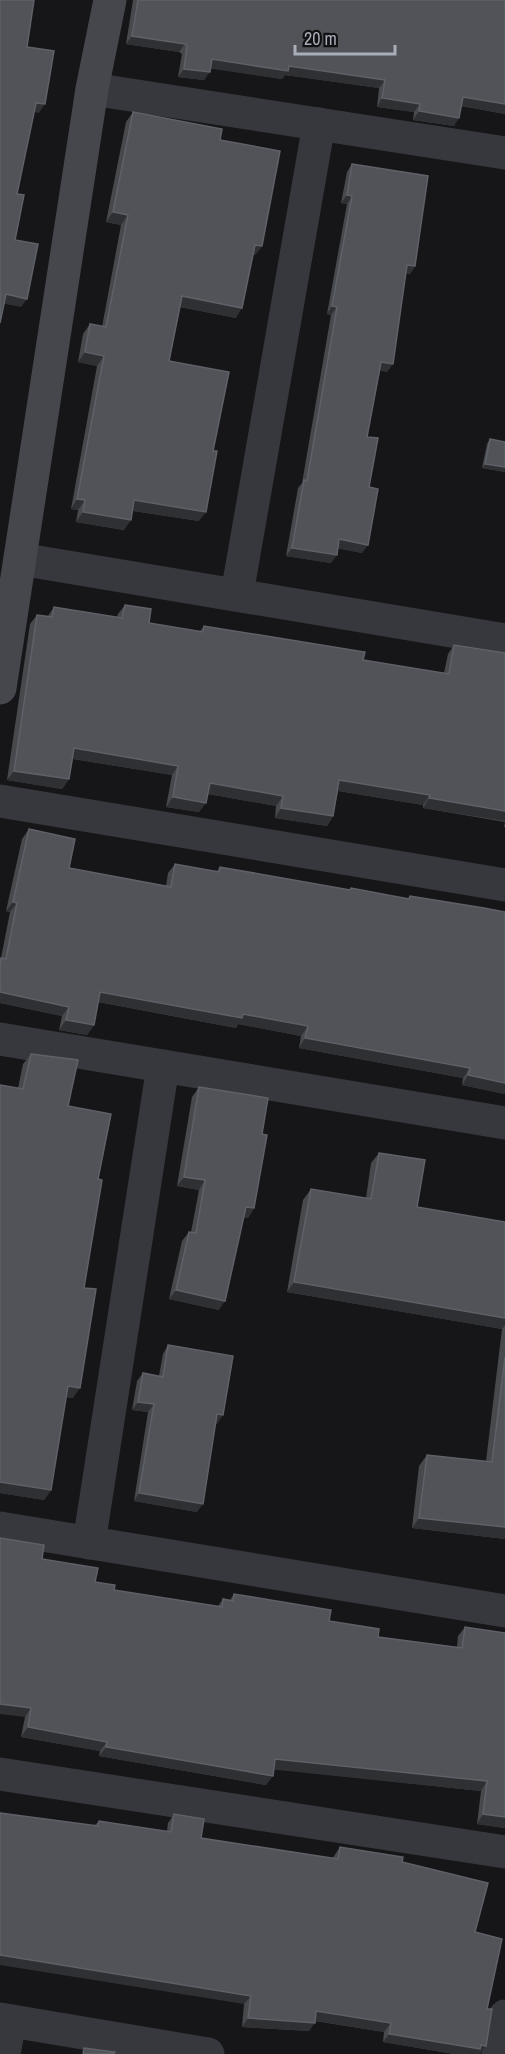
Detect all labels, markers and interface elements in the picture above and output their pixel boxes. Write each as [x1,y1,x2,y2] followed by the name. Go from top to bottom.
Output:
[295,18,396,56] scale bar
[304,26,337,51] text: 20 m

